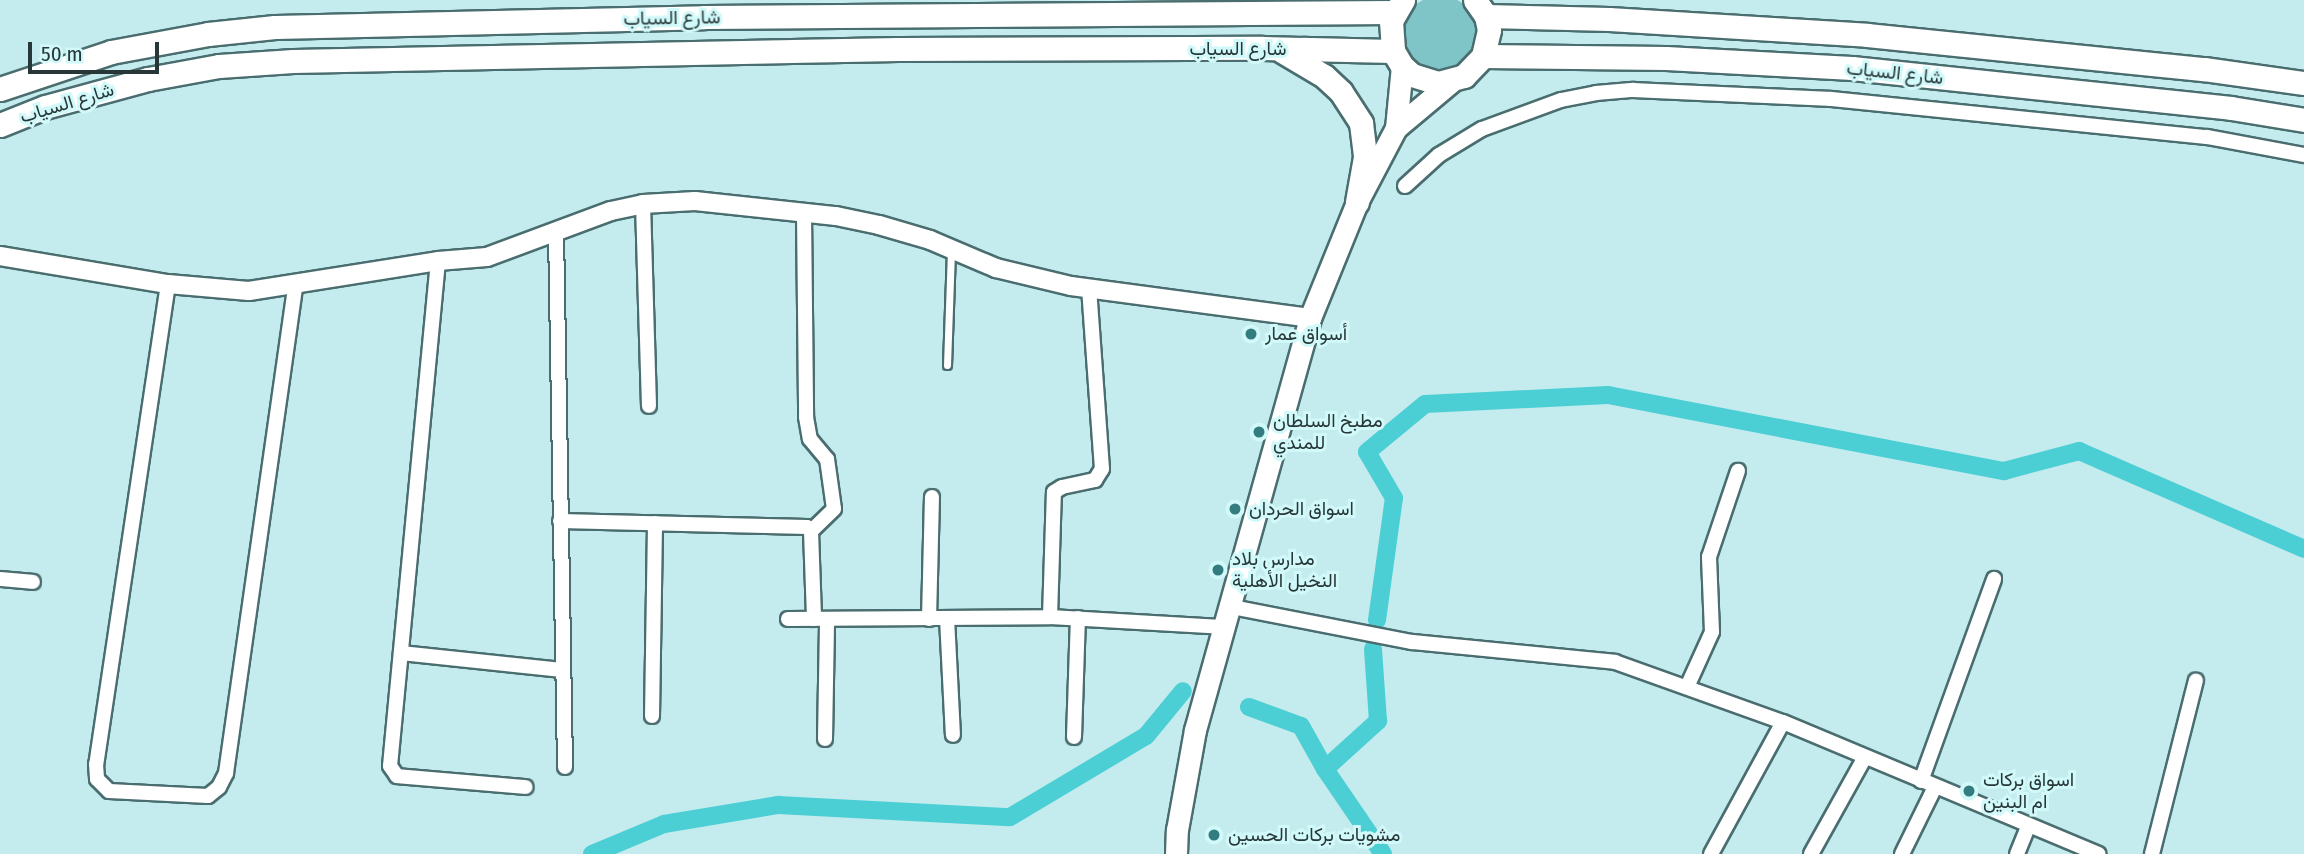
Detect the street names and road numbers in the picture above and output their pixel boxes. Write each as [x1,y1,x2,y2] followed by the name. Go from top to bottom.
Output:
[623,6,721,30] street label: شارع السياب
[1189,38,1287,60] street label: شارع السياب
[1846,57,1944,89] street label: شارع السياب
[17,78,117,128] street label: شارع السياب

